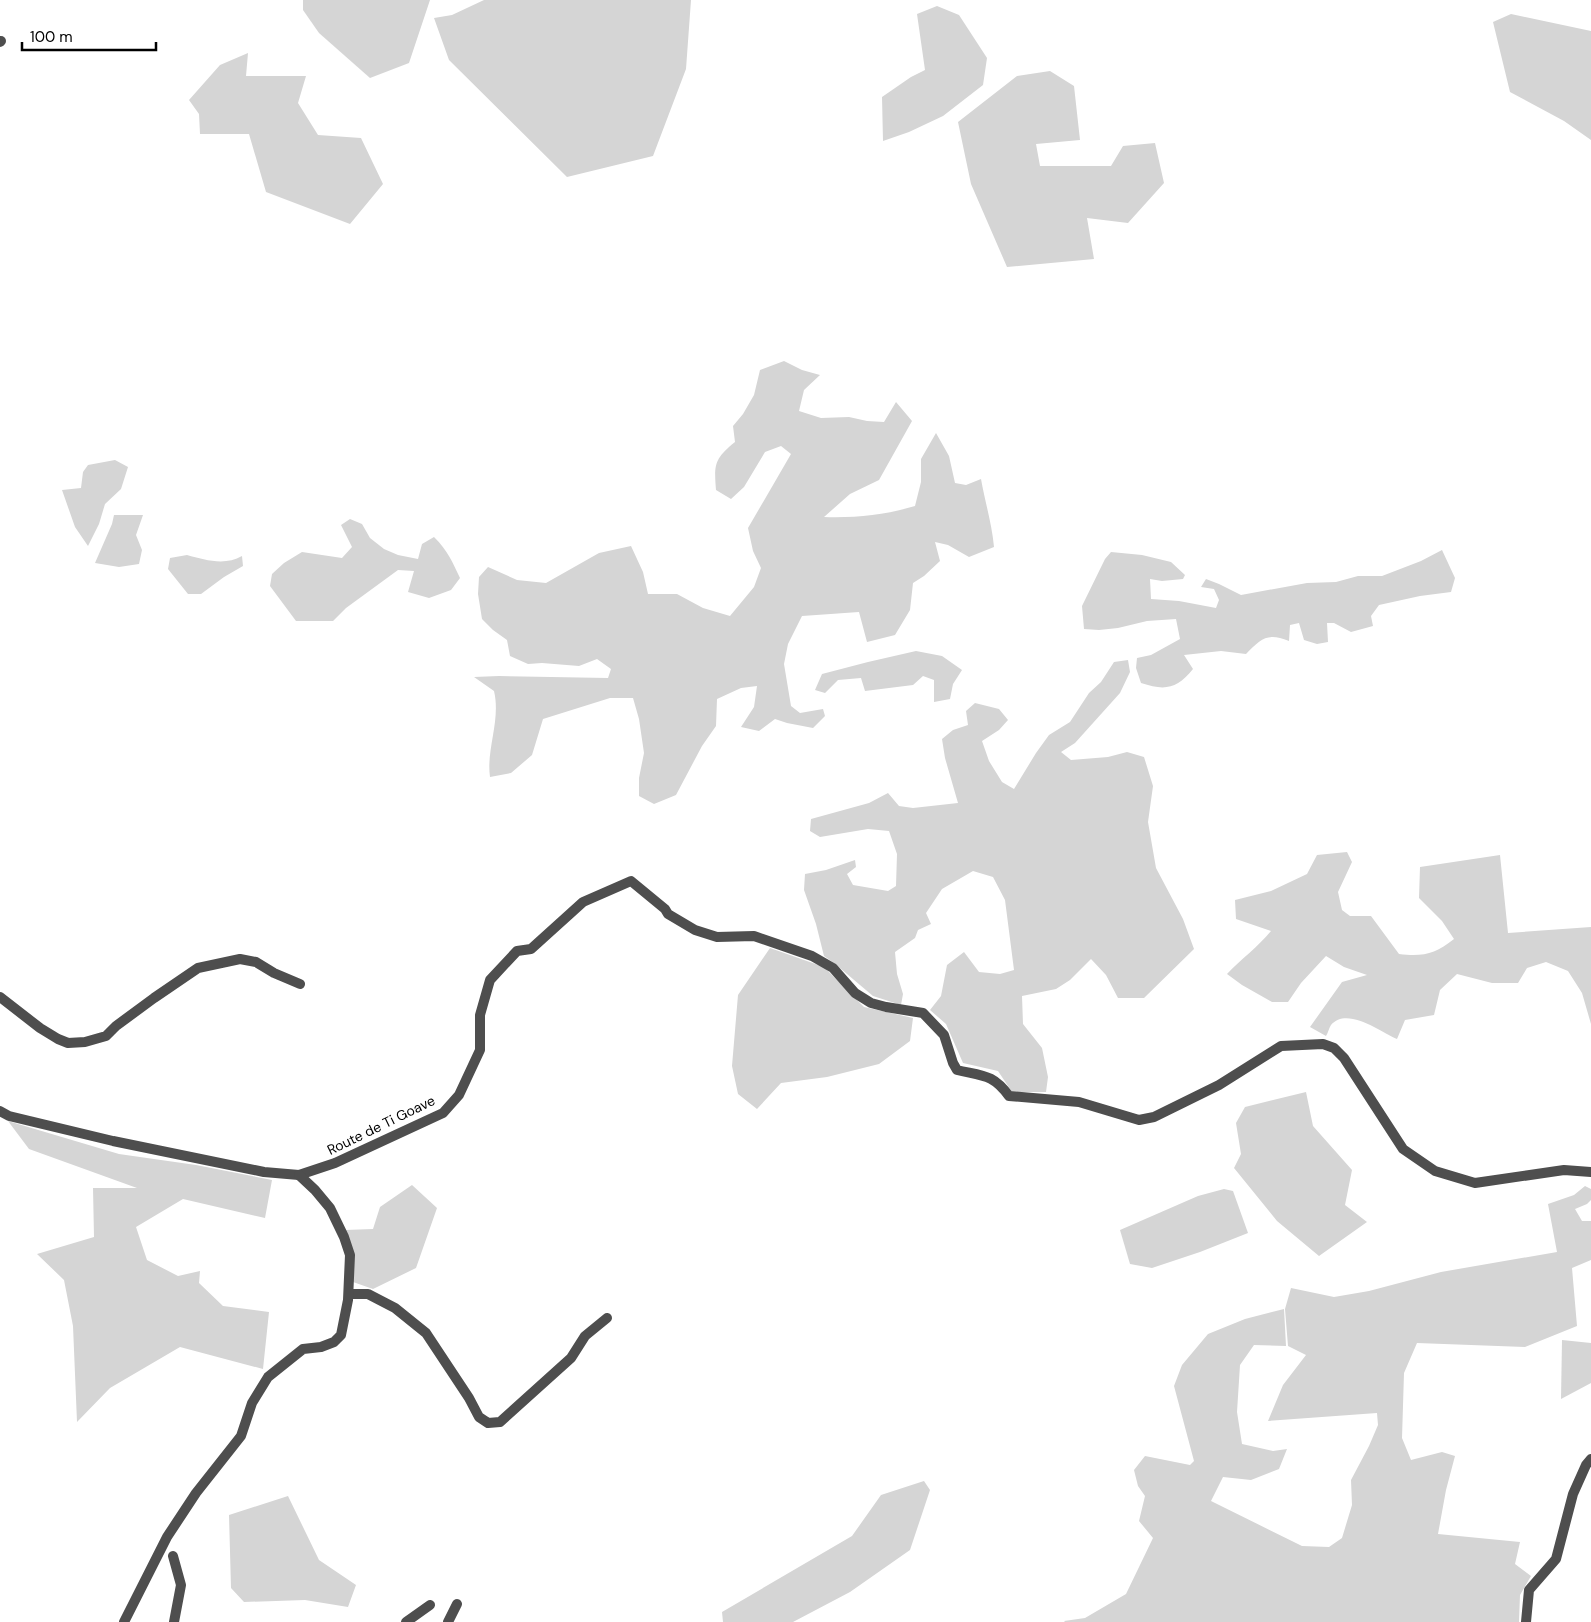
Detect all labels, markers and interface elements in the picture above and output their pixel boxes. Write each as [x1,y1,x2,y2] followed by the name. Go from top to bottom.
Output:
[22,20,156,52] scale bar
[30,27,73,47] text: 100 m
[324,1091,438,1159] street label: Route de Ti Goave

